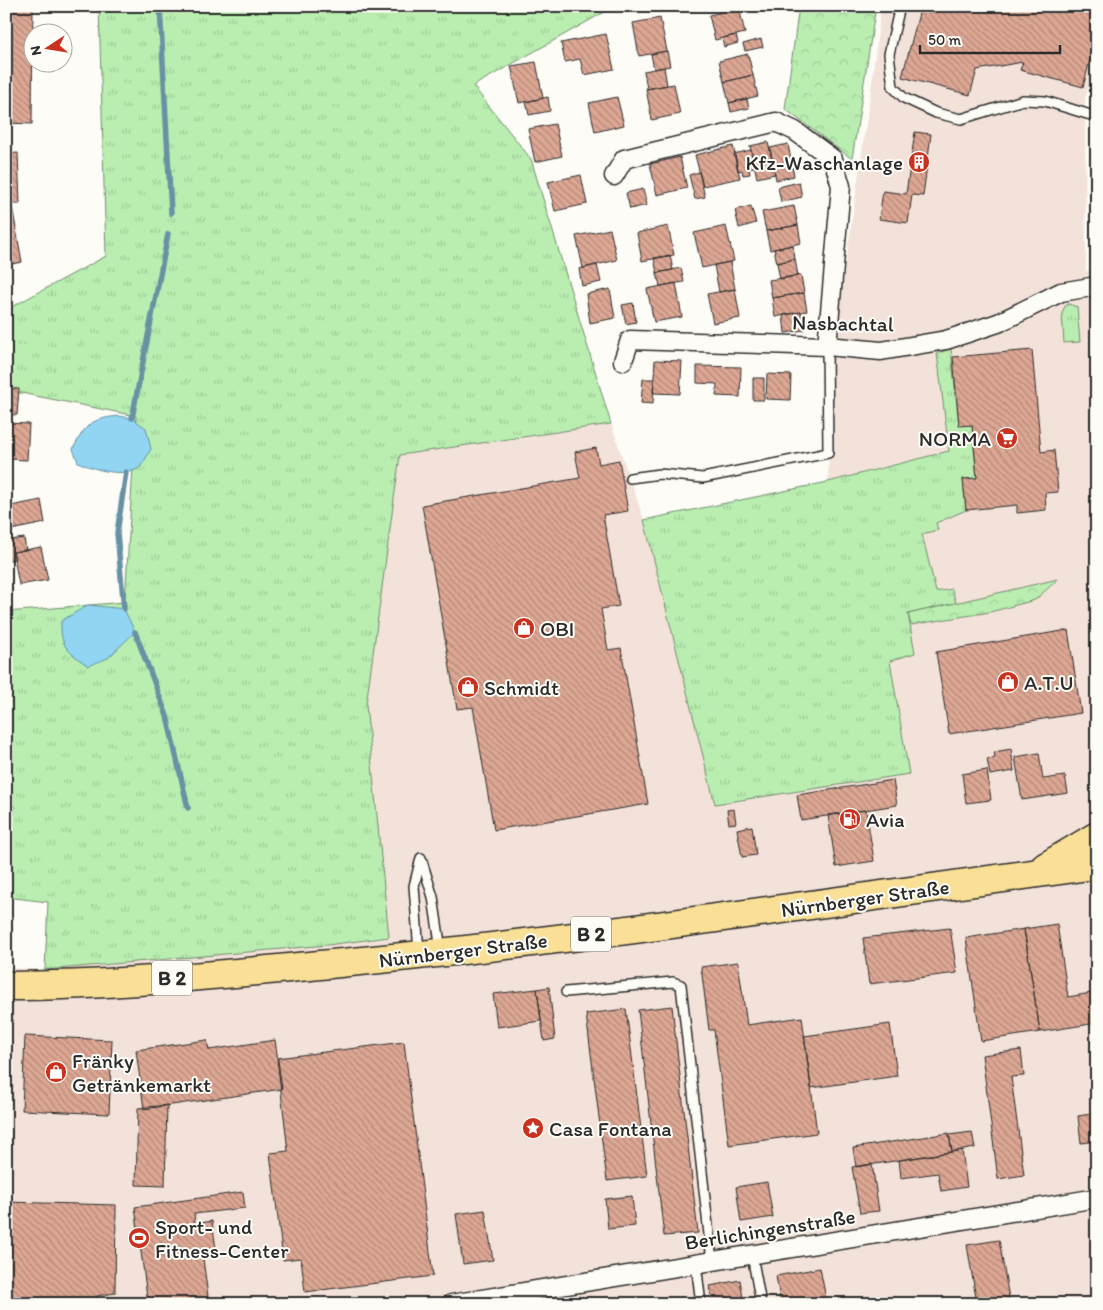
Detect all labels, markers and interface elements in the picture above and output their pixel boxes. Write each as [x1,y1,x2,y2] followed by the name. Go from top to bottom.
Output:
[22,22,72,72] north arrow
[920,22,1060,54] scale bar
[928,31,961,49] text: 50 m
[26,44,45,57] text: N
[745,150,903,175] place label: Kfz-Waschanlage
[907,150,931,174] building icon: Kfz-Waschanlage
[792,310,894,336] street label: Nasbachtal
[919,426,992,451] place label: NORMA
[995,426,1019,450] supermarket icon: NORMA
[512,616,536,640] shop icon: OBI
[540,616,574,641] place label: OBI
[996,670,1020,694] shop icon: A.T.U
[1024,670,1073,695] place label: A.T.U
[456,675,480,699] shop icon: Schmidt
[484,675,559,700] place label: Schmidt
[838,807,862,831] fuel station icon: Avia
[866,807,905,832] place label: Avia
[779,874,951,922] street label: Nürnberger Straße
[571,916,611,952] road number: B 2
[377,927,549,973] street label: Nürnberger Straße
[152,960,192,996] road number: B 2
[72,1048,211,1097] place label: Fränky Getränkemarkt
[44,1060,68,1084] shop icon: Fränky Getränkemarkt
[521,1116,545,1140] place icon: Casa Fontana
[549,1116,672,1141] place label: Casa Fontana
[683,1203,857,1255] street label: Berlichingenstraße
[155,1214,289,1263] place label: Sport- und Fitness-Center
[127,1226,151,1250] sports icon: Sport- und Fitness-Center

